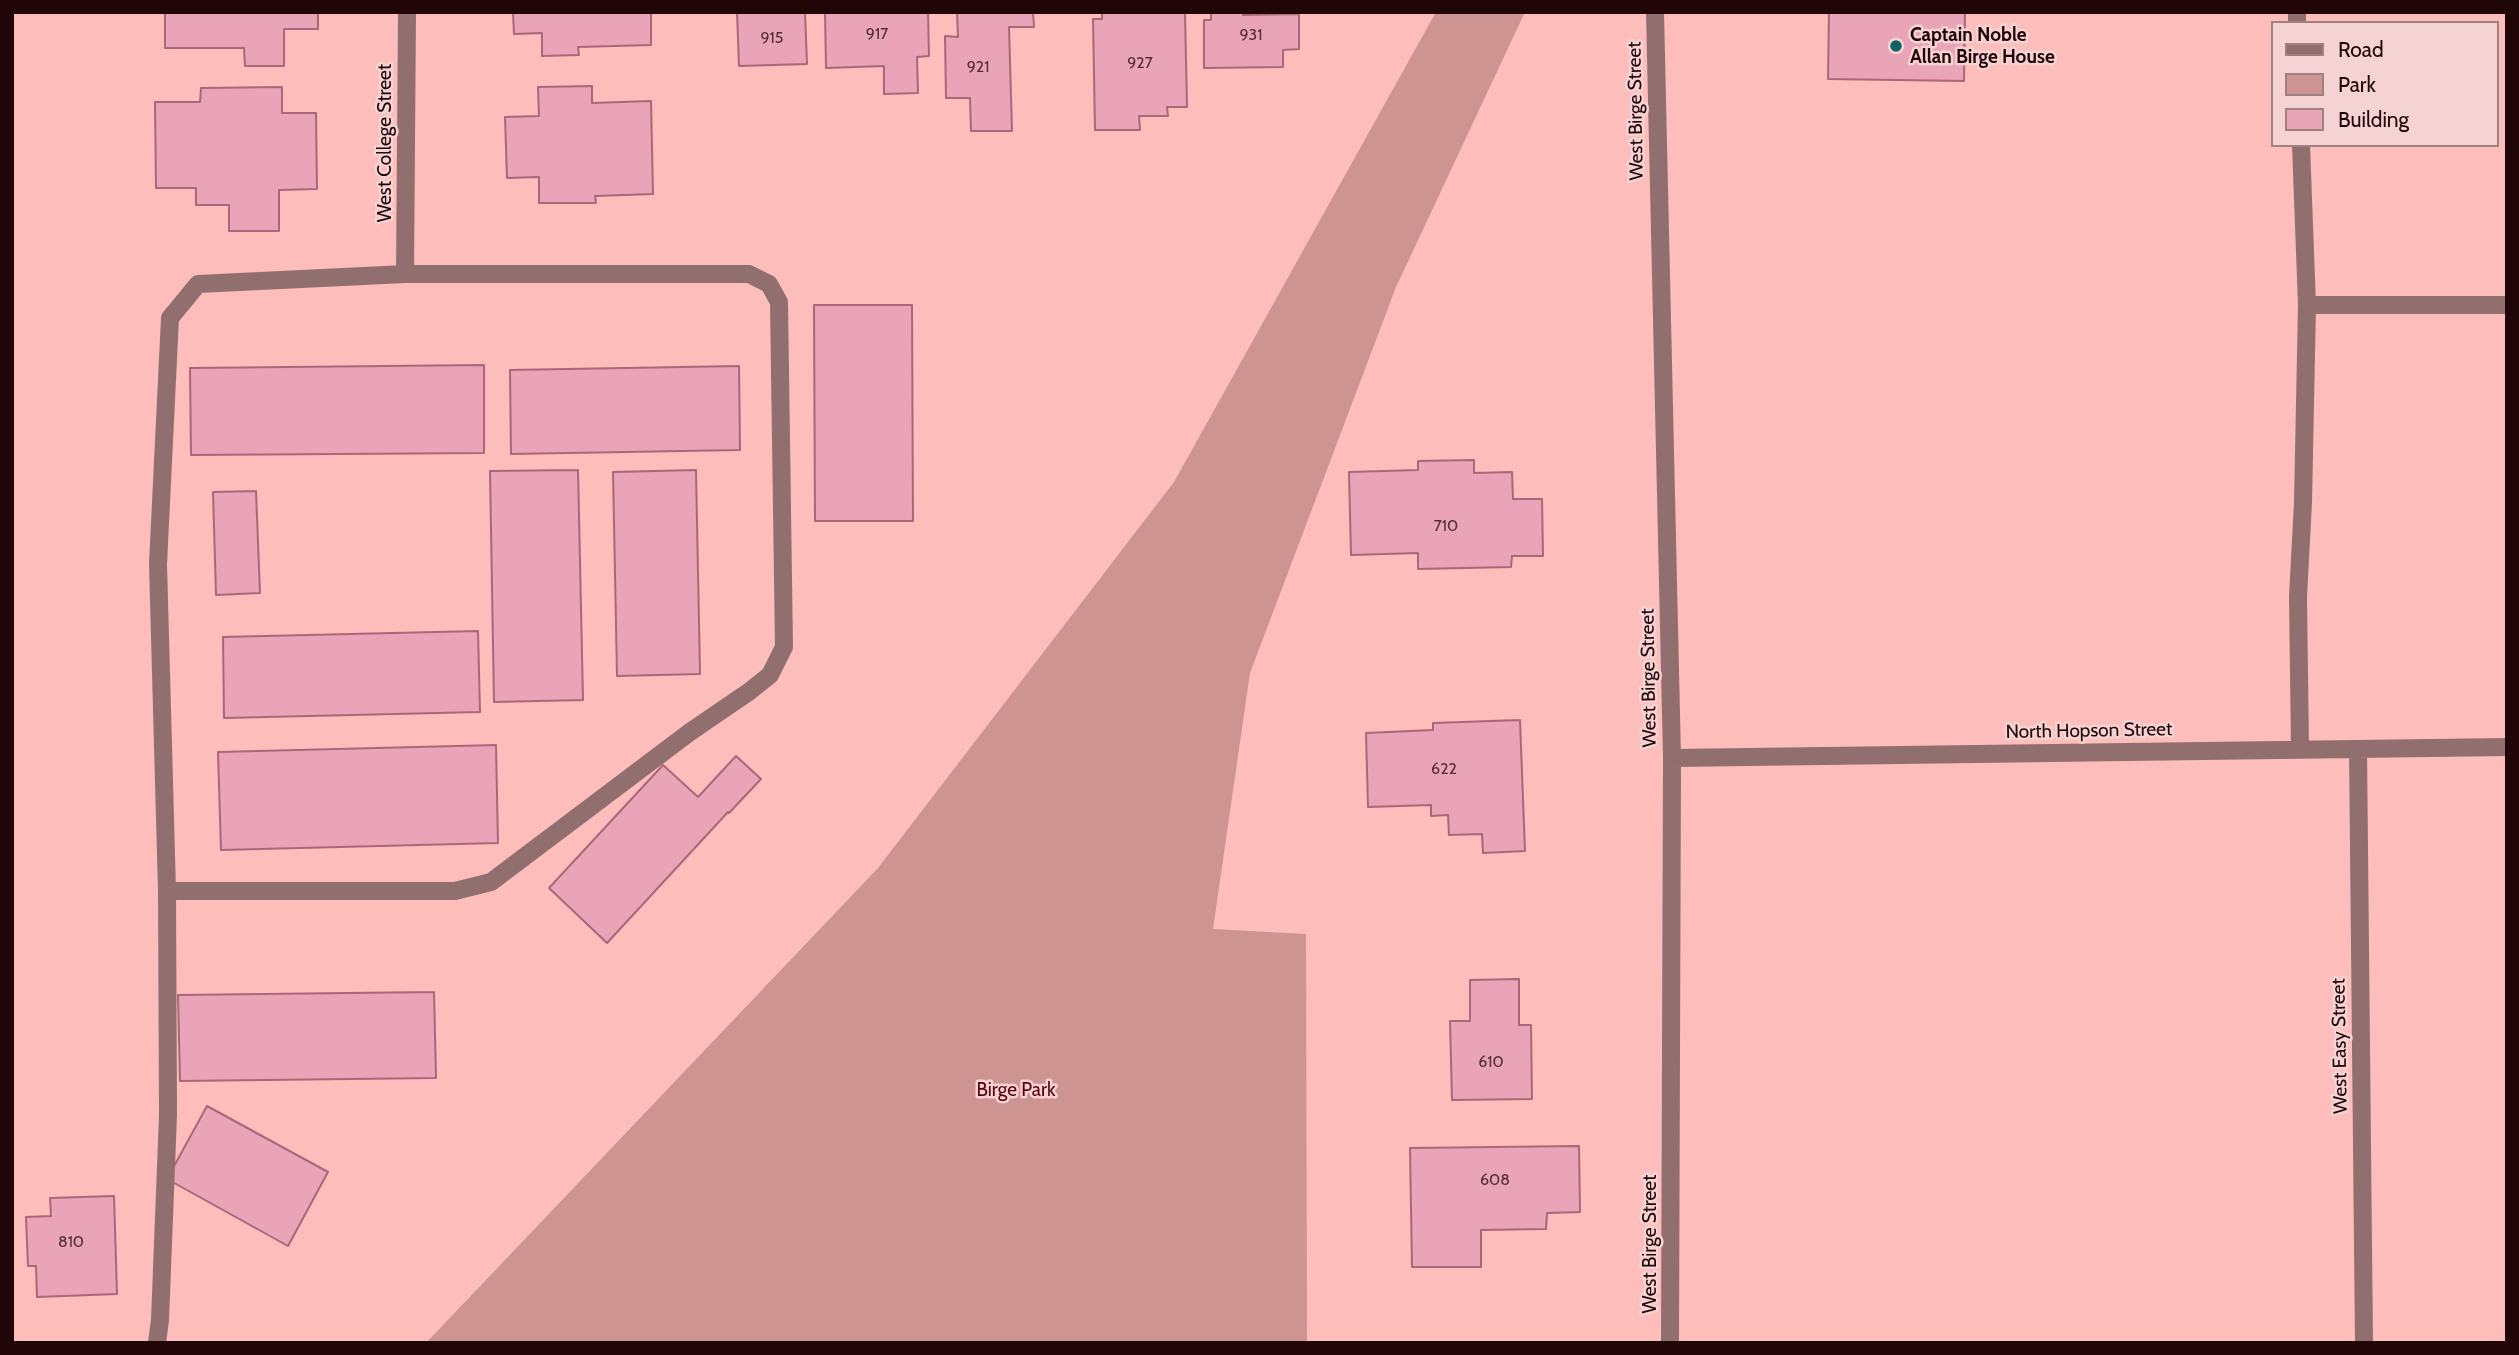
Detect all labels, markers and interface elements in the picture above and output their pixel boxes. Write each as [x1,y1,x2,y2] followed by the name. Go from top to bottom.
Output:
[2270,21,2498,147] legend
[866,24,888,44] house number: 917
[1910,24,2055,68] place label: Captain Noble Allan Birge House
[1240,25,1262,45] house number: 931
[761,28,783,48] house number: 915
[2338,37,2384,62] text: Road
[1888,38,1904,54] marker: Captain Noble Allan Birge House
[1623,41,1649,181] street label: West Birge Street
[1127,53,1153,73] house number: 927
[967,57,989,77] house number: 921
[374,64,396,222] street label: West College Street
[2338,72,2376,97] text: Park
[2338,107,2409,132] text: Building
[1434,516,1458,536] house number: 710
[1636,608,1662,748] street label: West Birge Street
[2005,718,2173,744] street label: North Hopson Street
[1431,759,1457,779] house number: 622
[2327,978,2353,1114] street label: West Easy Street
[1478,1052,1504,1072] house number: 610
[977,1079,1055,1101] park label: Birge Park
[1480,1170,1510,1190] house number: 608
[1639,1175,1661,1313] street label: West Birge Street
[58,1232,84,1252] house number: 810

